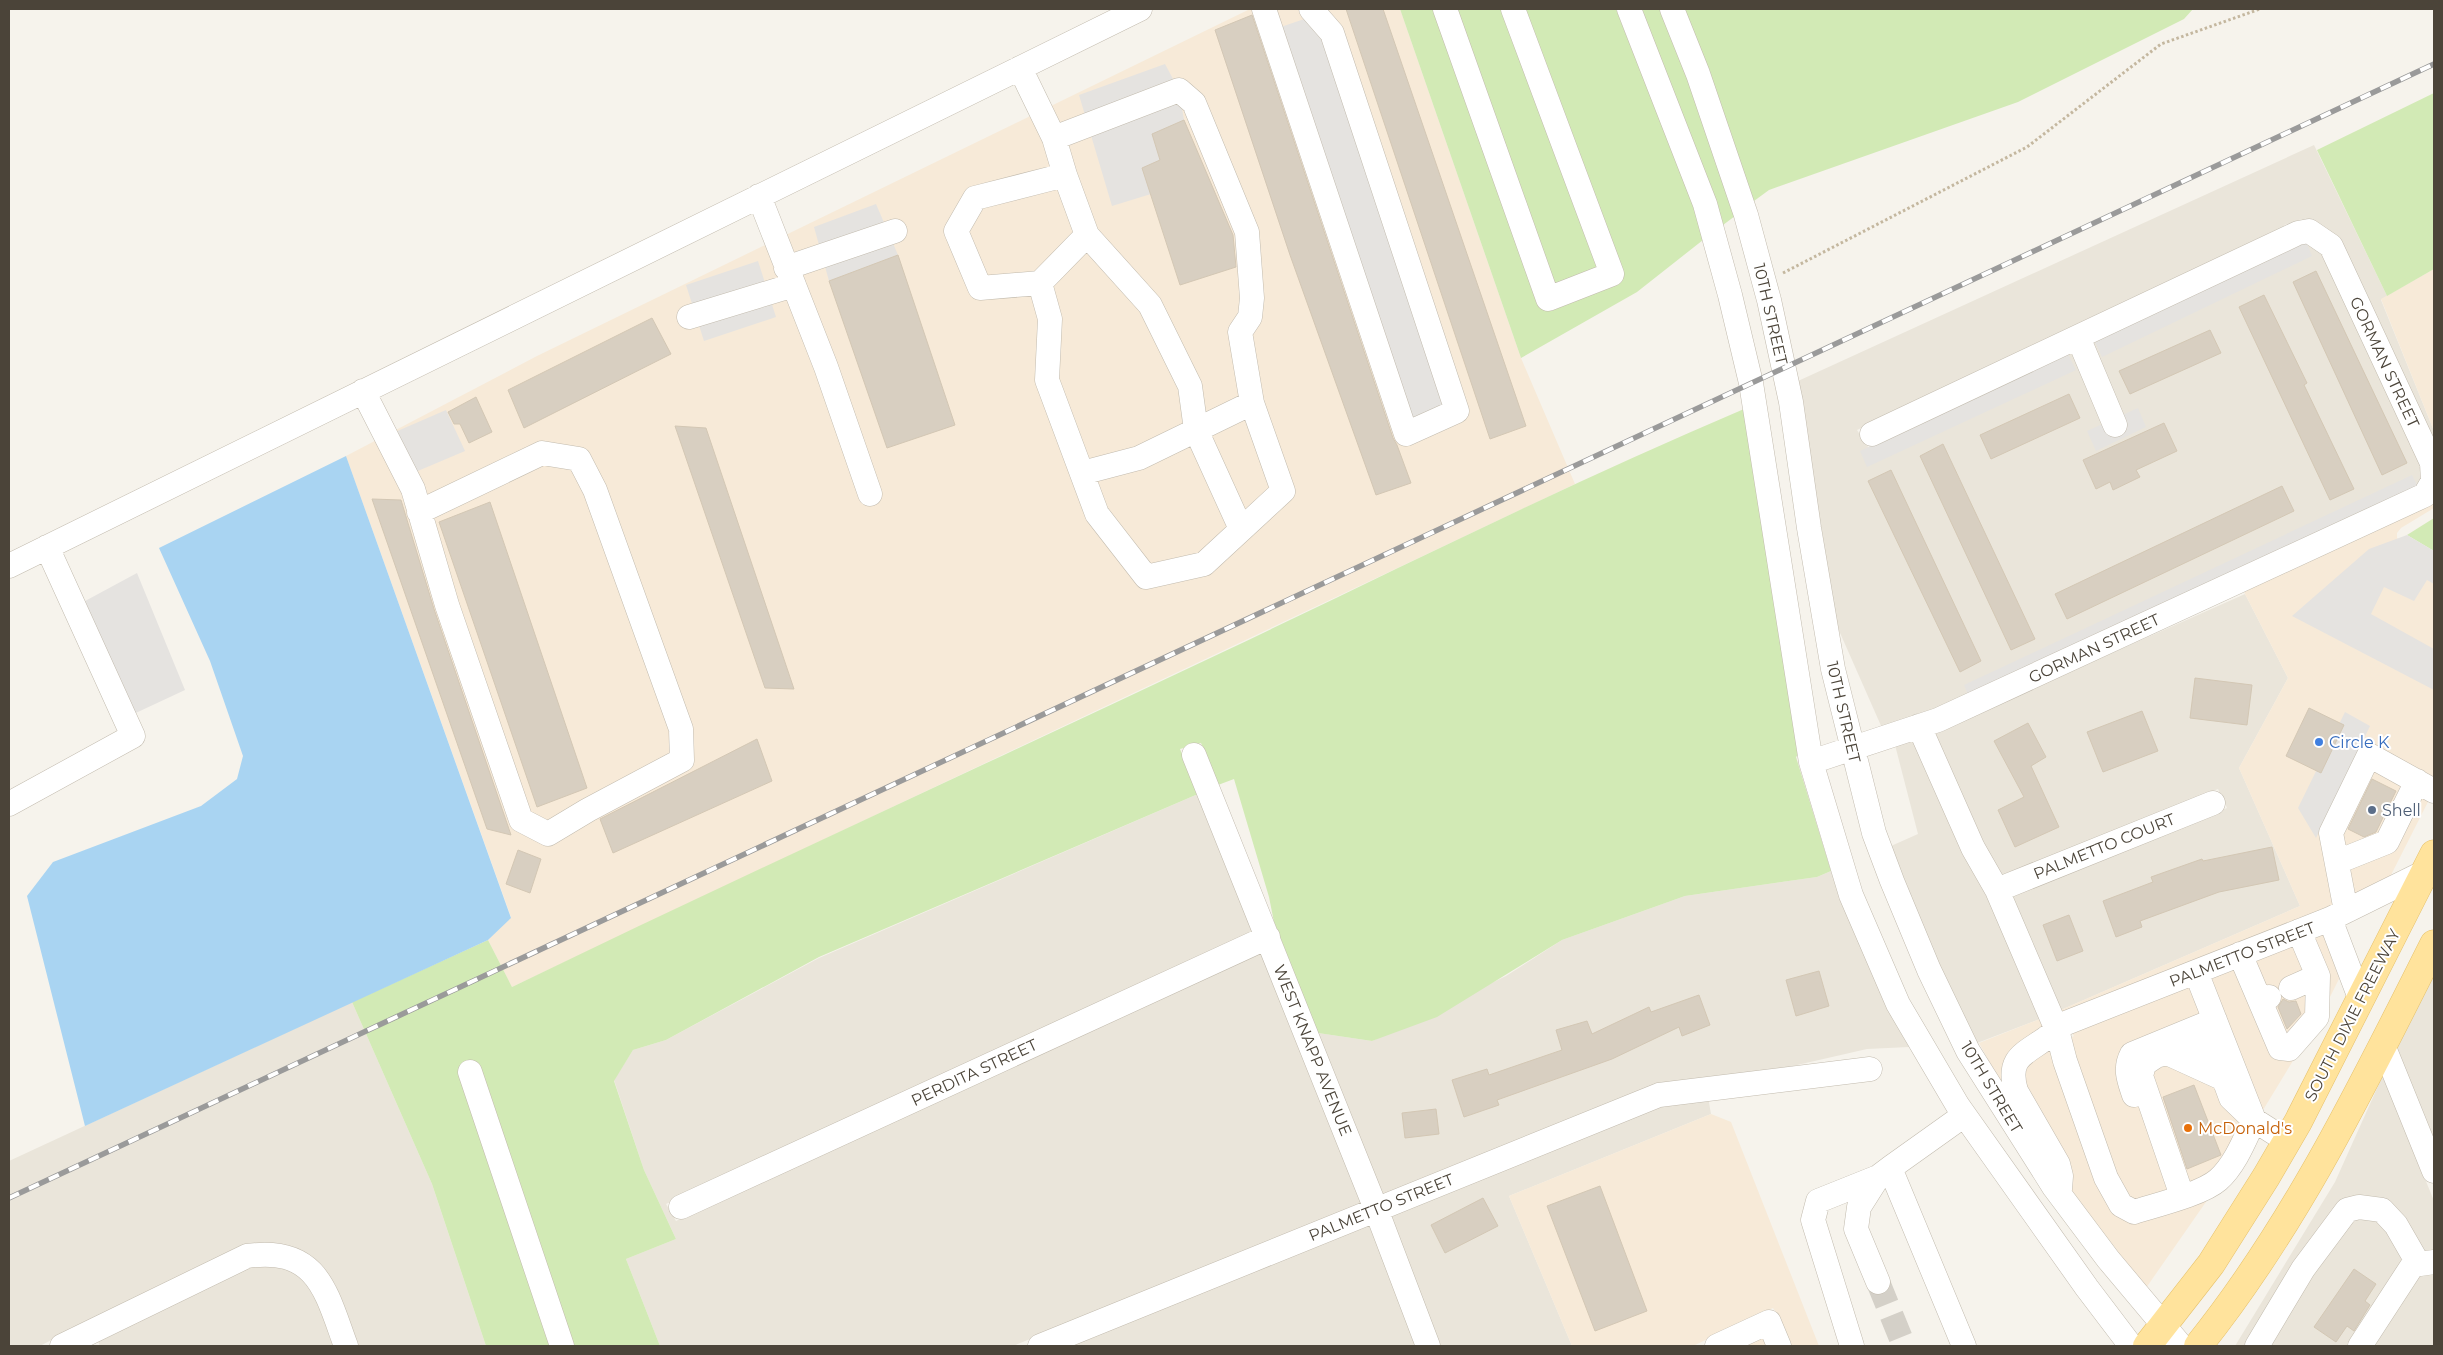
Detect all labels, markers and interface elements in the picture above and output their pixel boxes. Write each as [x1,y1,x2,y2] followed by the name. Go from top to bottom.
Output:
[1750,262,1792,367] street label: 10TH STREET
[2346,294,2424,431] street label: GORMAN STREET
[2026,609,2163,687] street label: GORMAN STREET
[1823,660,1865,765] street label: 10TH STREET
[2329,733,2390,752] place label: Circle K
[2313,736,2325,748] marker: Circle K
[2382,801,2421,820] place label: Shell
[2366,804,2378,816] marker: Shell
[2031,809,2179,884] street label: PALMETTO COURT
[2167,918,2319,991] street label: PALMETTO STREET
[2301,925,2405,1105] street label: SOUTH DIXIE FREEWAY
[1269,962,1356,1139] street label: WEST KNAPP AVENUE
[908,1035,1041,1110] street label: PERDITA STREET
[1957,1038,2027,1137] street label: 10TH STREET
[2198,1119,2292,1138] place label: McDonald's
[2182,1122,2194,1134] marker: McDonald's
[1306,1169,1457,1245] street label: PALMETTO STREET

